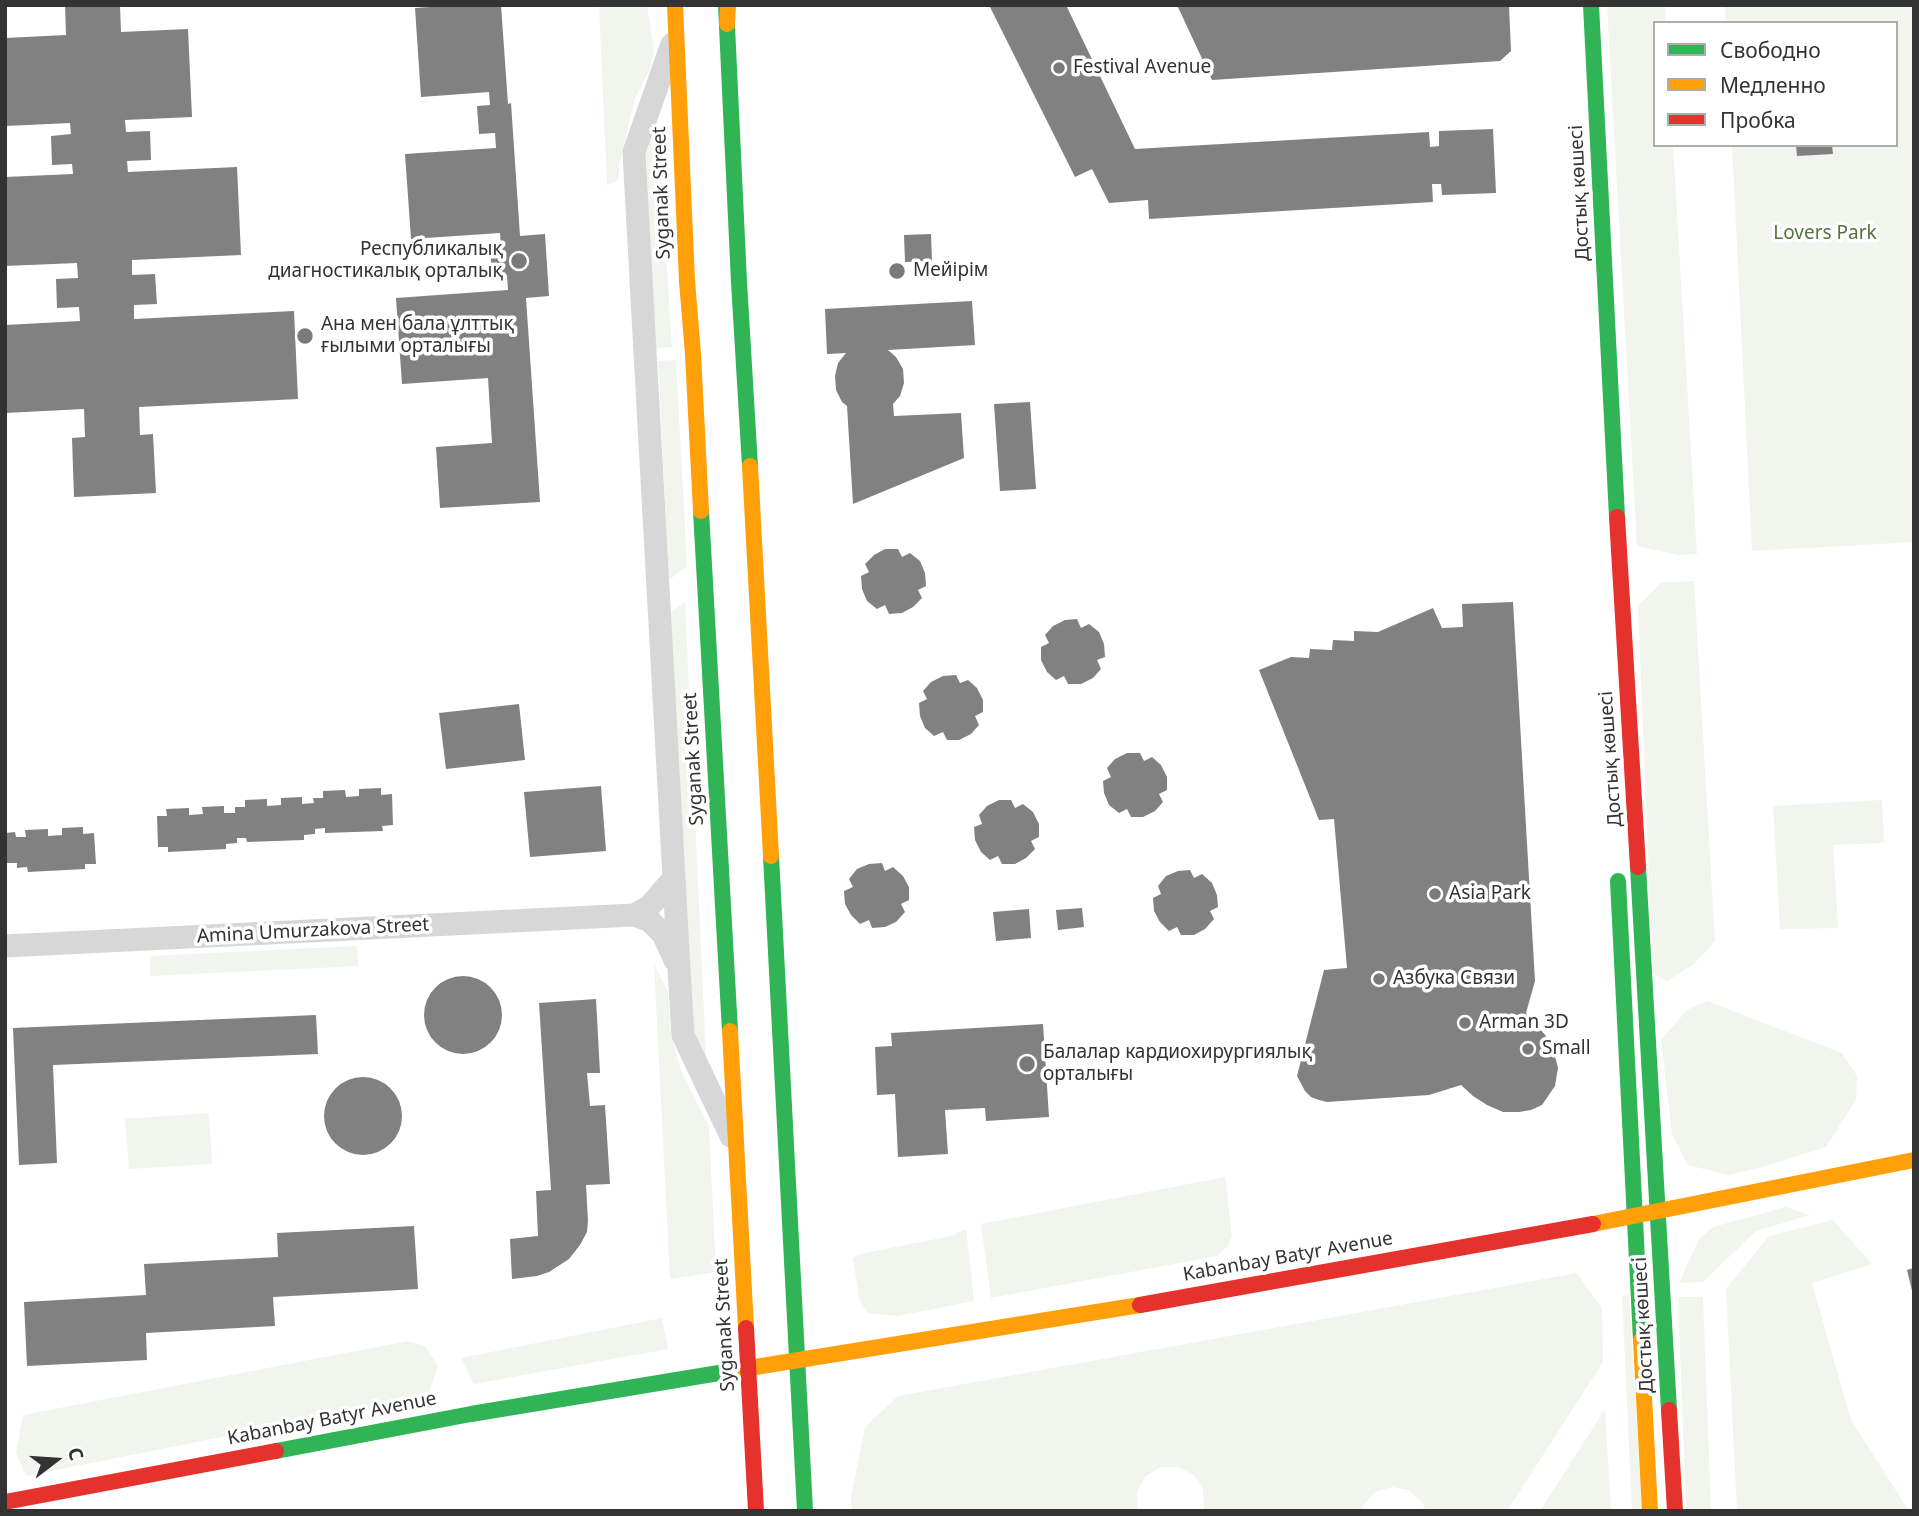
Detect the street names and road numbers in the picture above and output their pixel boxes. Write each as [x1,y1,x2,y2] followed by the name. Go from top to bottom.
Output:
[1565,124,1595,262] street label: Достық көшесі
[648,126,676,260] street label: Syganak Street
[1595,690,1627,828] street label: Достық көшесі
[679,692,709,826] street label: Syganak Street
[196,914,430,948] street label: Amina Umurzakova Street
[1181,1227,1395,1287] street label: Kabanbay Batyr Avenue
[1629,1256,1659,1394] street label: Достық көшесі
[710,1258,740,1392] street label: Syganak Street
[226,1388,438,1450] street label: Kabanbay Batyr Avenue

